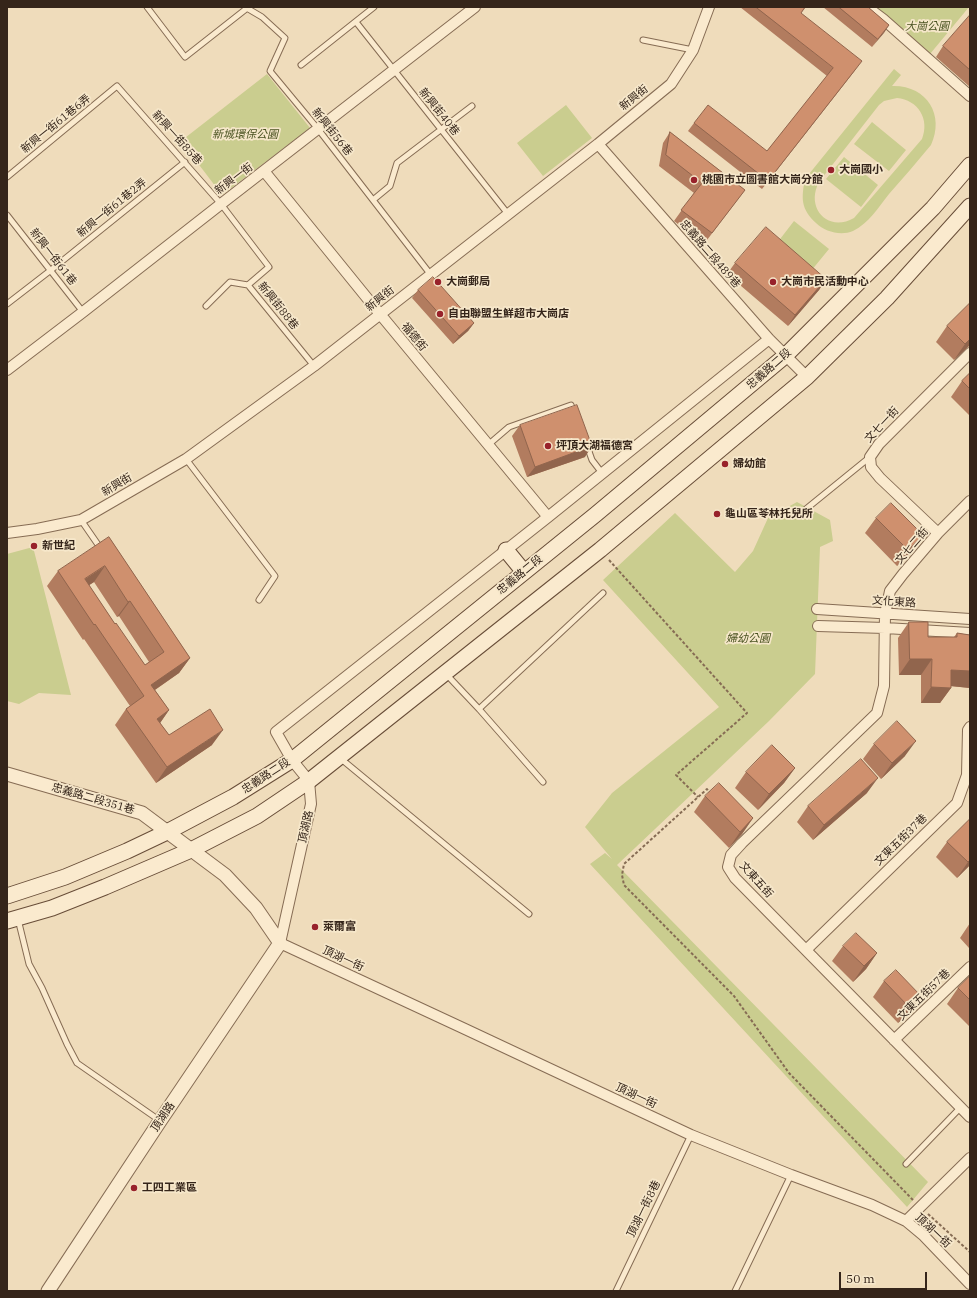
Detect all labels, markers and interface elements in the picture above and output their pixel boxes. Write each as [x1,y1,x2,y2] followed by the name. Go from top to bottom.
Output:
[905,20,949,34] park label: 大崗公園
[617,82,651,114] street label: 新興街
[416,86,462,138] street label: 新興街40巷
[19,92,93,156] street label: 新興一街61巷6弄
[309,106,355,158] street label: 新興街56巷
[149,108,205,168] street label: 新興一街85巷
[212,128,278,142] park label: 新城環保公園
[212,160,256,198] street label: 新興一街
[839,163,883,177] place label: 大崗國小
[826,165,836,175] marker: 大崗國小
[702,173,823,187] place label: 桃園市立圖書館大崗分館
[689,175,699,185] marker: 桃園市立圖書館大崗分館
[75,176,149,240] street label: 新興一街61巷2弄
[677,217,743,291] street label: 忠義路二段489巷
[27,226,79,288] street label: 新興一街61巷
[446,275,490,289] place label: 大崗郵局
[781,275,869,289] place label: 大崗市民活動中心
[433,277,443,287] marker: 大崗郵局
[768,277,778,287] marker: 大崗市民活動中心
[255,280,301,332] street label: 新興街88巷
[363,284,397,314] street label: 新興街
[448,307,569,321] place label: 自由聯盟生鮮超市大崗店
[435,309,445,319] marker: 自由聯盟生鮮超市大崗店
[398,320,430,354] street label: 福德街
[744,346,794,392] street label: 忠義路二段
[862,404,902,446] street label: 文七一街
[556,439,633,453] place label: 坪頂大湖福德宮
[543,441,553,451] marker: 坪頂大湖福德宮
[733,457,766,471] place label: 婦幼館
[720,459,730,469] marker: 婦幼館
[99,471,135,499] street label: 新興街
[725,507,813,521] place label: 龜山區苓林托兒所
[712,509,722,519] marker: 龜山區苓林托兒所
[893,525,931,567] street label: 文七二街
[42,539,75,553] place label: 新世紀
[29,541,39,551] marker: 新世紀
[494,553,546,597] street label: 忠義路二段
[872,594,916,610] street label: 文化東路
[726,632,770,646] park label: 婦幼公園
[239,755,293,797] street label: 忠義路二段
[50,781,136,817] street label: 忠義路二段351巷
[296,809,316,845] street label: 頂湖路
[872,812,930,868] street label: 文東五街37巷
[736,859,776,901] street label: 文東五街
[323,920,356,934] place label: 萊爾富
[310,922,320,932] marker: 萊爾富
[320,944,366,974] street label: 頂湖一街
[895,967,953,1023] street label: 文東五街57巷
[613,1081,659,1111] street label: 頂湖一街
[148,1100,178,1134] street label: 頂湖路
[625,1178,663,1240] street label: 頂湖一街8巷
[142,1181,197,1195] place label: 工四工業區
[129,1183,139,1193] marker: 工四工業區
[912,1211,954,1251] street label: 頂湖一街
[841,1264,929,1290] scale bar
[846,1271,875,1286] text: 50 m

